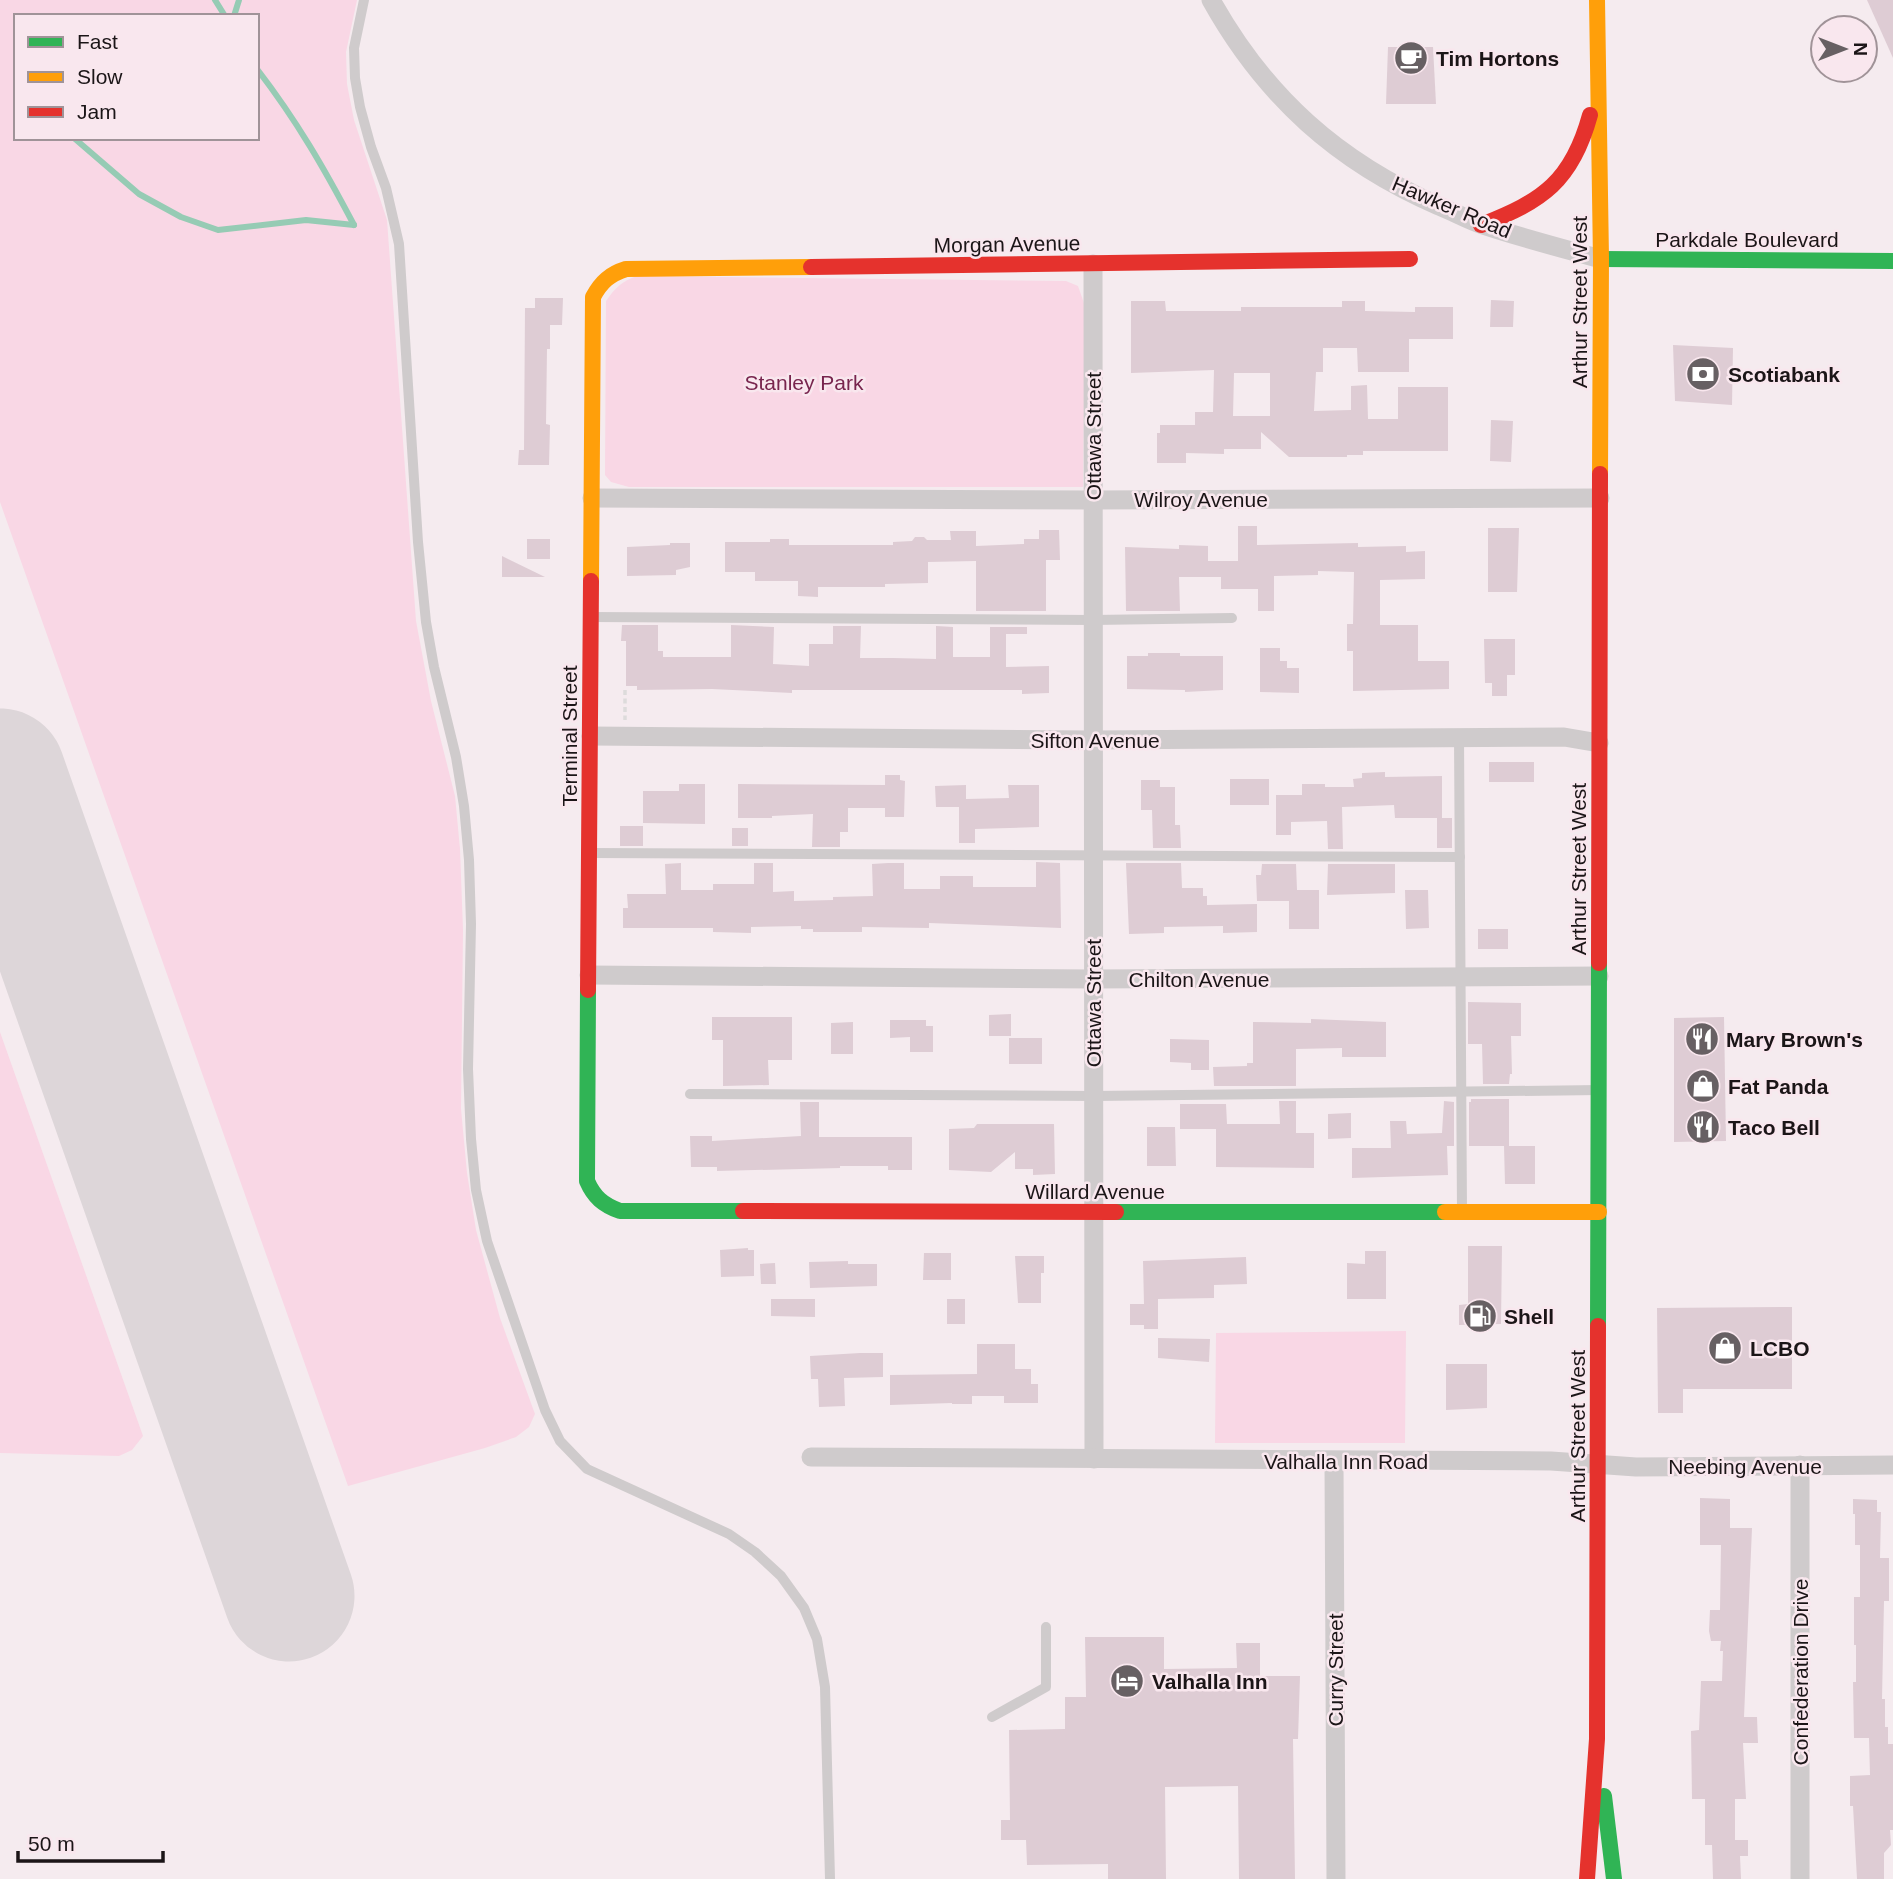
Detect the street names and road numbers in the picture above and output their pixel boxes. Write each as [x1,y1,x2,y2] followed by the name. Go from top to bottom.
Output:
[1389,172,1515,242] street label: Hawker Road
[1568,216,1591,388] street label: Arthur Street West
[1655,228,1839,251] street label: Parkdale Boulevard
[933,231,1081,257] street label: Morgan Avenue
[1082,372,1105,500] street label: Ottawa Street
[1134,488,1268,511] street label: Wilroy Avenue
[558,665,581,807] street label: Terminal Street
[1030,729,1160,752] street label: Sifton Avenue
[1567,783,1590,955] street label: Arthur Street West
[1082,939,1105,1067] street label: Ottawa Street
[1129,968,1269,991] street label: Chilton Avenue
[1025,1180,1165,1203] street label: Willard Avenue
[1566,1350,1589,1522] street label: Arthur Street West
[1264,1450,1428,1473] street label: Valhalla Inn Road
[1668,1455,1822,1478] street label: Neebing Avenue
[1789,1579,1812,1765] street label: Confederation Drive
[1324,1613,1347,1727] street label: Curry Street

